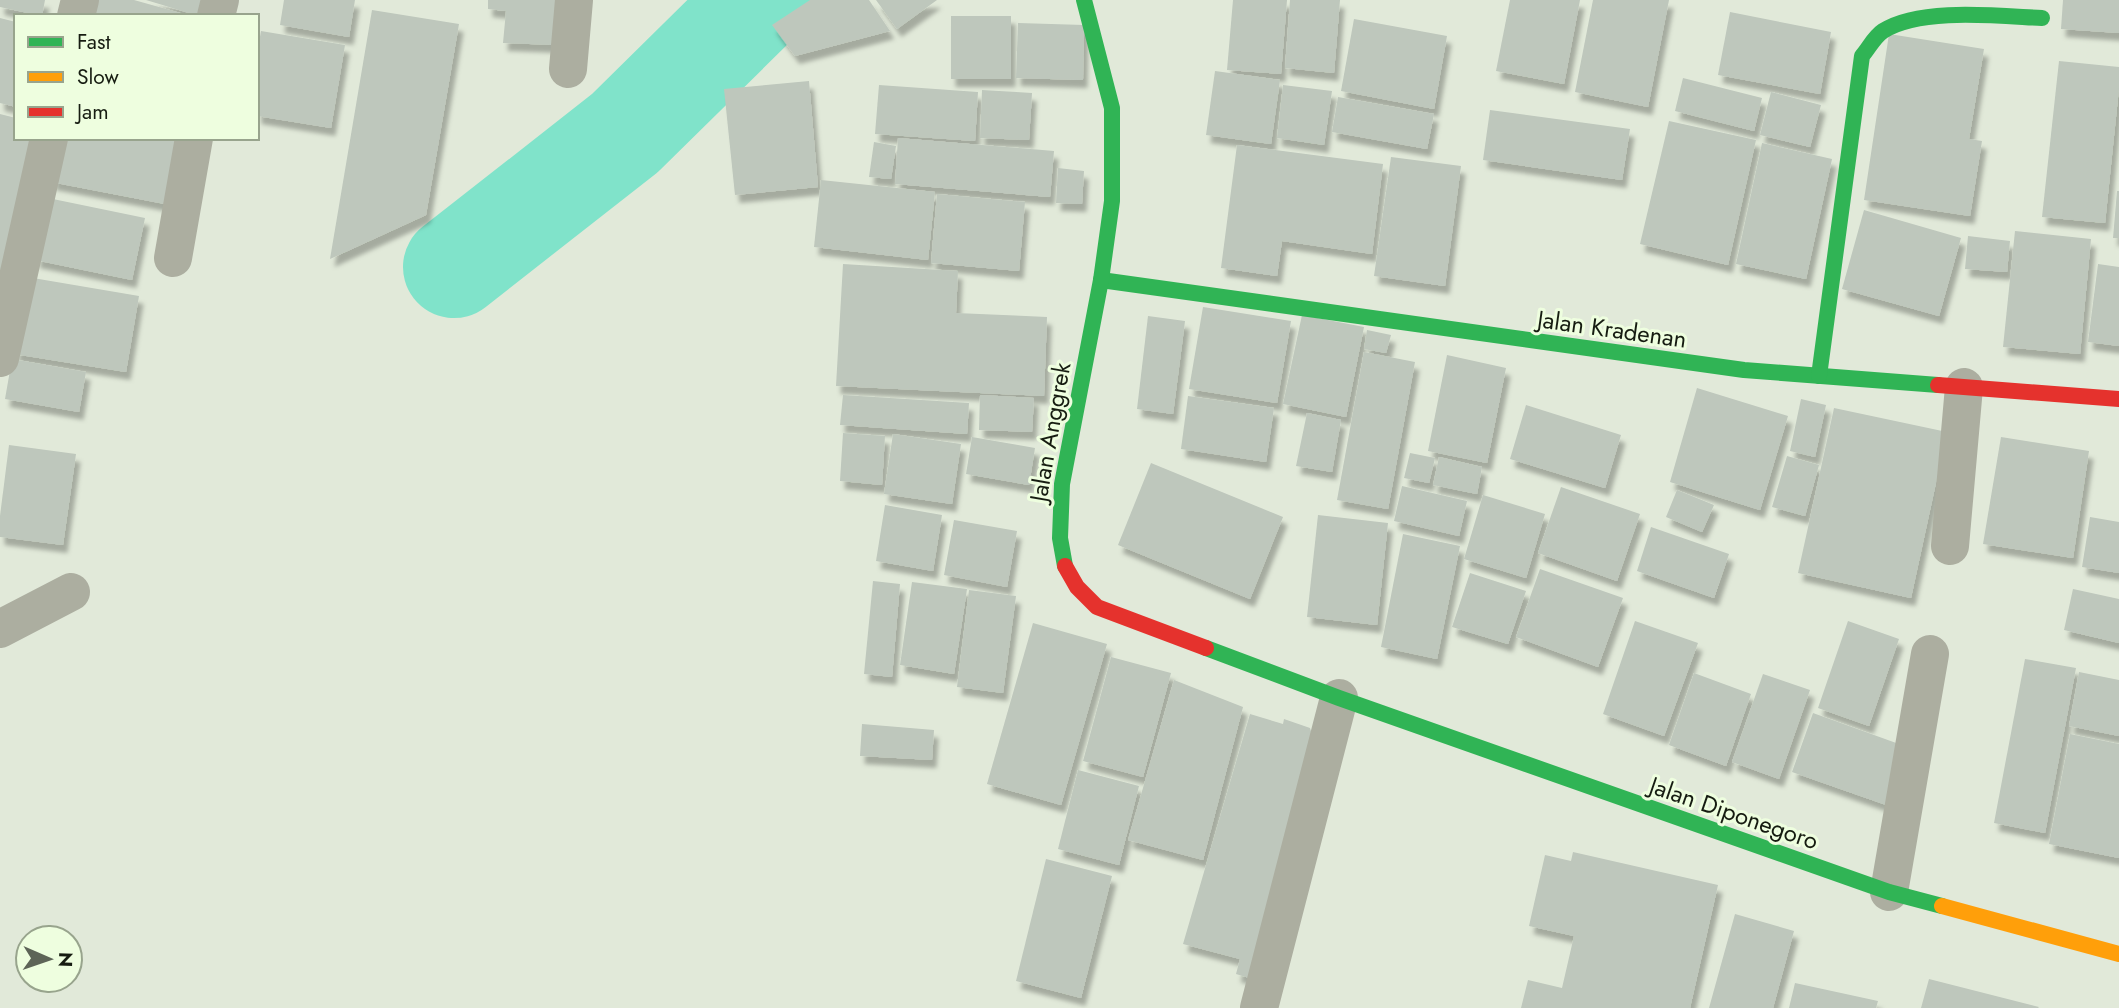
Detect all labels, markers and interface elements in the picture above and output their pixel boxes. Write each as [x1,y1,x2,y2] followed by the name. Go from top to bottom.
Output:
[14,14,259,140] legend
[77,27,110,57] text: Fast
[77,62,119,92] text: Slow
[74,97,109,127] text: Jam
[1532,301,1689,357] street label: Jalan Kradenan
[1020,359,1080,507] street label: Jalan Anggrek
[1642,767,1823,858] street label: Jalan Diponegoro
[14,924,84,994] north arrow
[52,952,79,968] text: N

